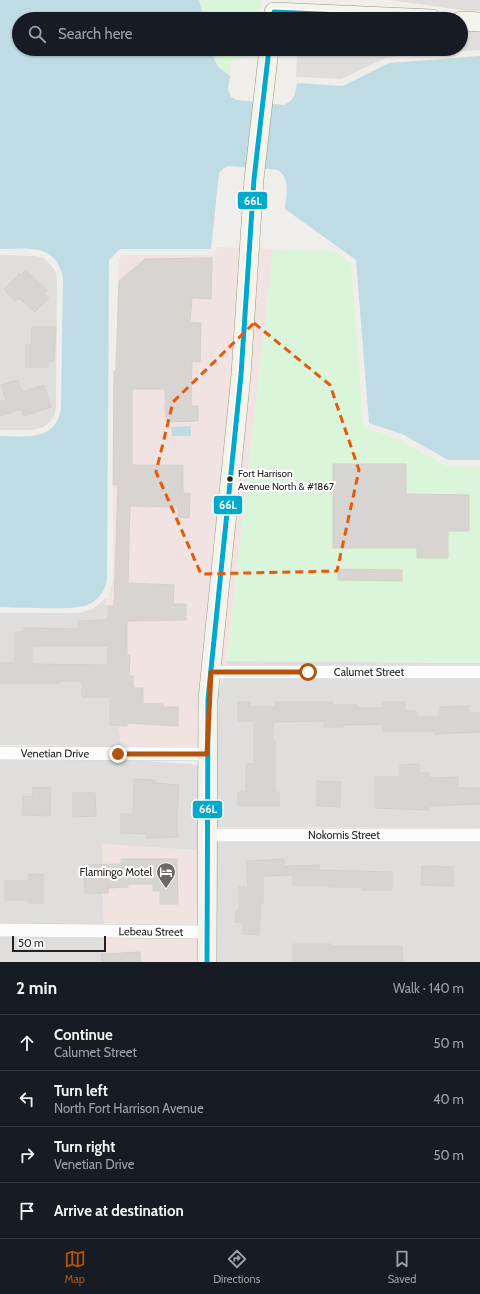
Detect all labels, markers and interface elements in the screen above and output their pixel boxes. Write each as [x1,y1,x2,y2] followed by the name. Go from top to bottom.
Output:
[12,12,468,56] search box
[26,23,48,45] icon: search
[58,25,133,43] text: Search here
[237,191,268,210] line badge: 66L
[244,194,262,208] text: 66L
[238,467,334,493] place label: Fort Harrison Avenue North & #1867
[225,474,235,484] marker: Fort Harrison Avenue North & #1867
[213,495,243,515] line badge: 66L
[219,498,237,512] text: 66L
[299,663,317,681] route start
[334,665,404,679] street label: Calumet Street
[109,745,127,763] route end
[21,746,89,760] street label: Venetian Drive
[192,800,223,819] line badge: 66L
[199,802,217,816] text: 66L
[308,828,380,842] street label: Nokomis Street
[155,861,177,889] hotel icon: Flamingo Motel
[80,865,152,879] place label: Flamingo Motel
[119,924,184,939] street label: Lebeau Street
[12,934,106,953] scale bar
[18,936,44,950] text: 50 m
[16,978,57,998] text: 2 min
[393,980,464,996] text: Walk · 140 m
[54,1026,113,1044] text: Continue
[16,1032,38,1054] icon: ahead
[434,1035,464,1051] text: 50 m
[54,1044,137,1060] text: Calumet Street
[54,1082,108,1100] text: Turn left
[16,1088,38,1110] icon: left
[433,1091,464,1107] text: 40 m
[54,1100,204,1116] text: North Fort Harrison Avenue
[54,1138,115,1156] text: Turn right
[16,1144,38,1166] icon: right
[434,1147,464,1163] text: 50 m
[54,1156,134,1172] text: Venetian Drive
[16,1200,38,1222] icon: arrive
[54,1202,184,1220] text: Arrive at destination
[64,1248,86,1286] tab: Map
[213,1248,260,1286] tab: Directions
[388,1248,416,1286] tab: Saved

